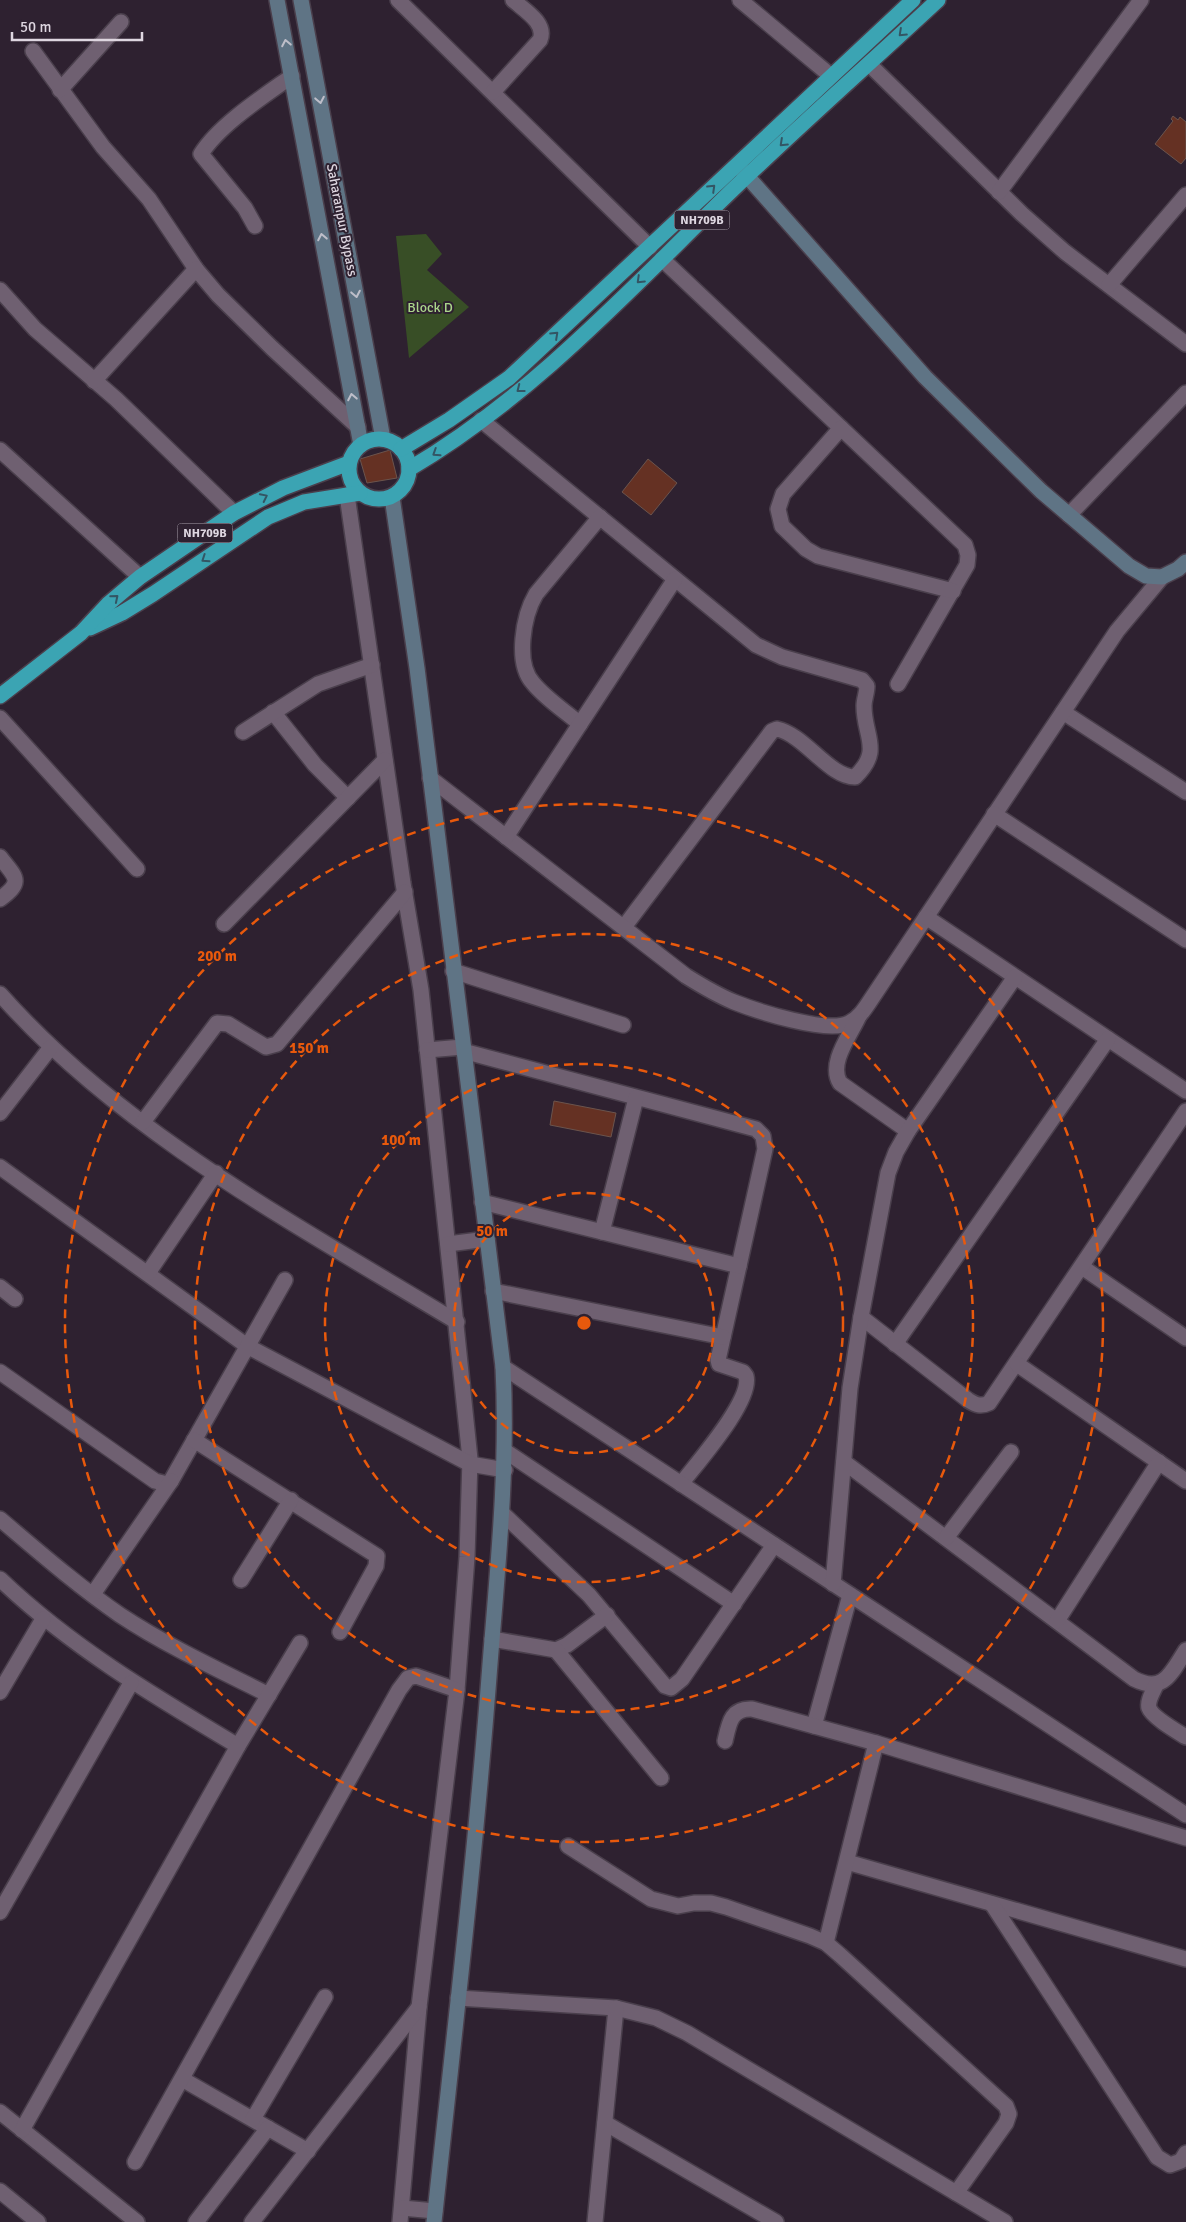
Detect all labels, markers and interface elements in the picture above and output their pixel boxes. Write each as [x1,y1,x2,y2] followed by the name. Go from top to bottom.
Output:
[12,10,142,42] scale bar
[20,18,51,36] text: 50 m
[899,27,908,36] one-way arrow
[281,39,291,47] one-way arrow
[314,95,324,104] one-way arrow
[779,137,788,146] one-way arrow
[323,162,361,278] street label: Saharanpur Bypass
[706,185,715,194] one-way arrow
[674,210,730,230] road number: NH709B
[317,233,328,241] one-way arrow
[637,274,646,283] one-way arrow
[350,289,361,298] one-way arrow
[407,299,453,316] park label: Block D
[550,332,559,341] one-way arrow
[517,384,526,392] one-way arrow
[347,392,358,401] one-way arrow
[432,447,441,457] one-way arrow
[259,493,268,504] one-way arrow
[178,524,232,542] road number: NH709B
[201,552,210,562] one-way arrow
[109,595,118,603] one-way arrow
[197,947,237,965] text: 200 m
[289,1039,329,1057] text: 150 m
[381,1131,421,1149] text: 100 m
[476,1222,508,1240] text: 50 m
[575,1314,593,1332] centre of rings

